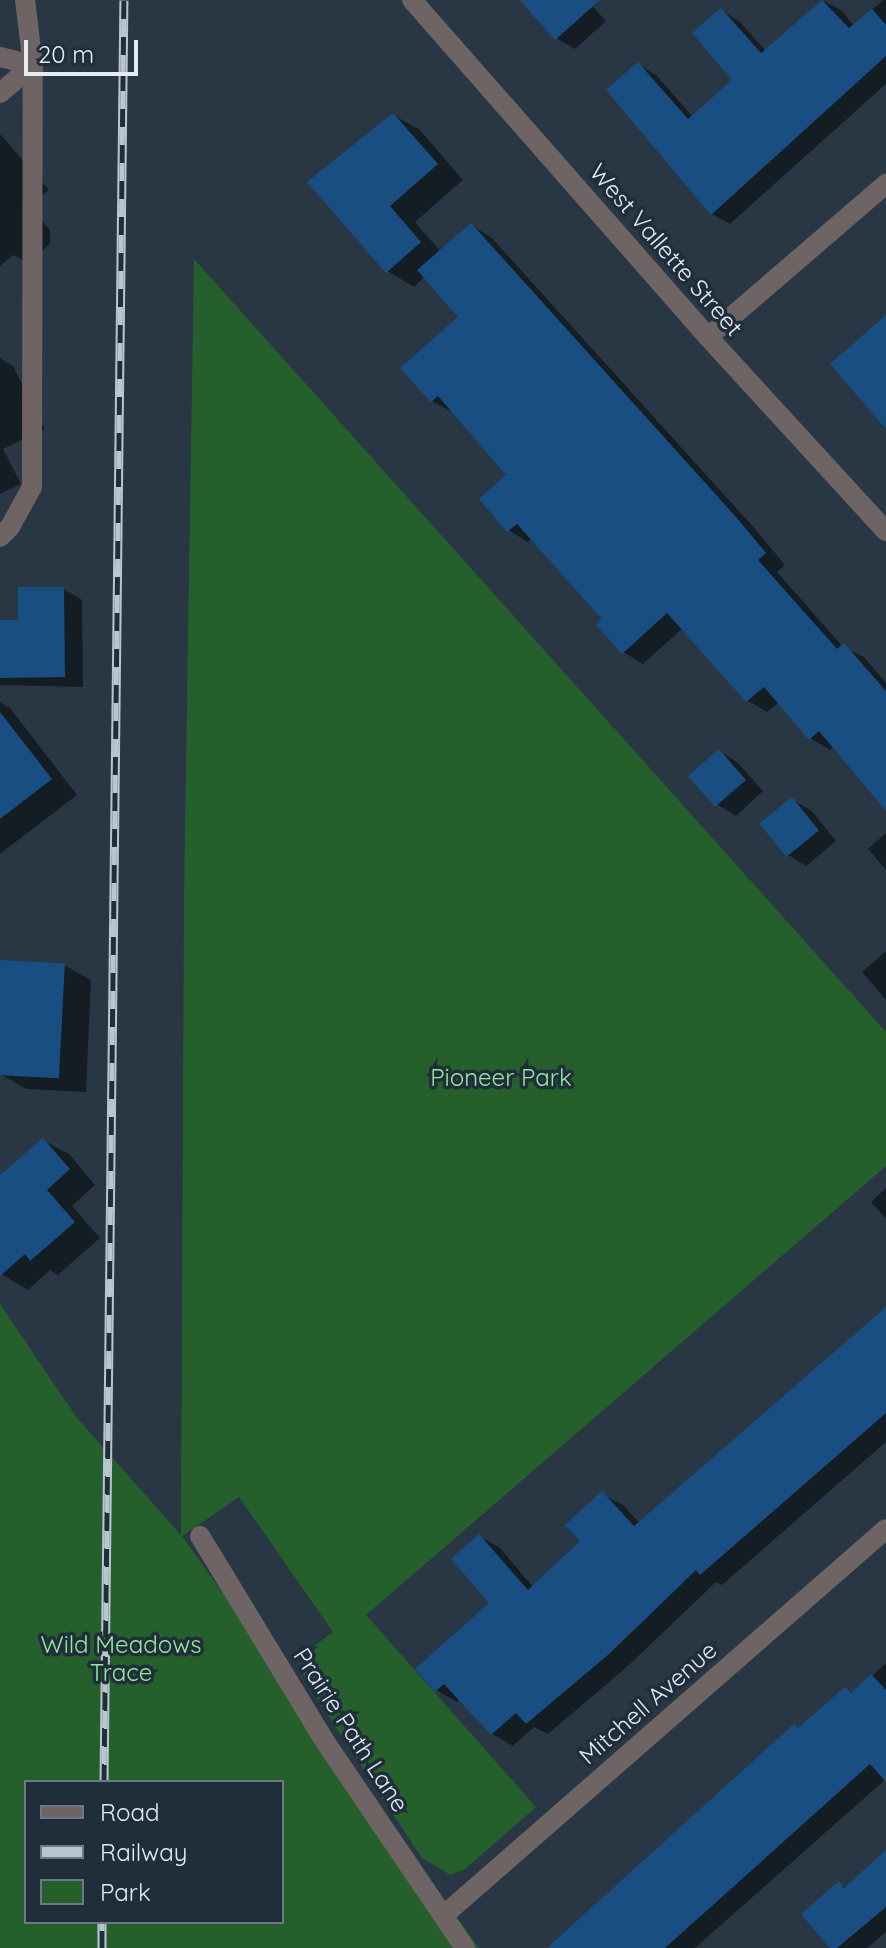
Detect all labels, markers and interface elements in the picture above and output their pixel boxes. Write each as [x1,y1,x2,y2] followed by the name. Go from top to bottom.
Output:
[28,24,142,74] scale bar
[38,39,94,69] text: 20 m
[583,158,749,342] street label: West Vallette Street
[430,1064,572,1092] park label: Pioneer Park
[41,1631,201,1687] park label: Wild Meadows Trace
[574,1636,722,1770] street label: Mitchell Avenue
[287,1643,415,1817] street label: Prairie Path Lane
[24,1780,284,1924] legend
[100,1797,160,1827] text: Road
[100,1837,187,1867] text: Railway
[100,1877,151,1907] text: Park

